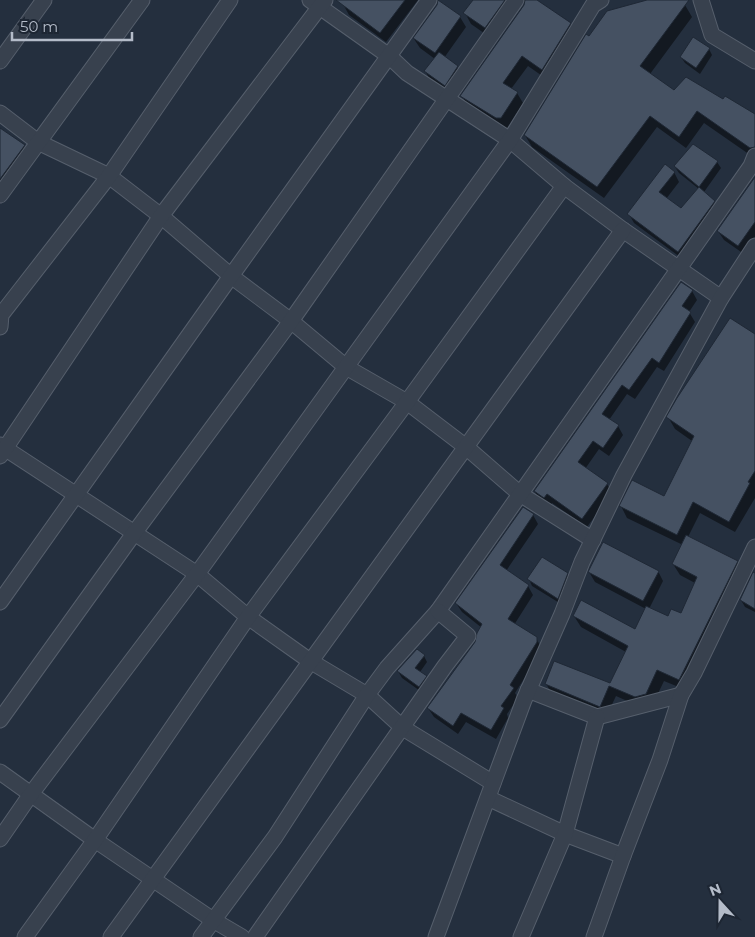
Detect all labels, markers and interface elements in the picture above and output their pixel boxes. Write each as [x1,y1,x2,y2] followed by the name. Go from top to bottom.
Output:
[12,10,132,42] scale bar
[20,17,58,36] text: 50 m
[695,877,745,927] north arrow
[707,879,724,900] text: N

